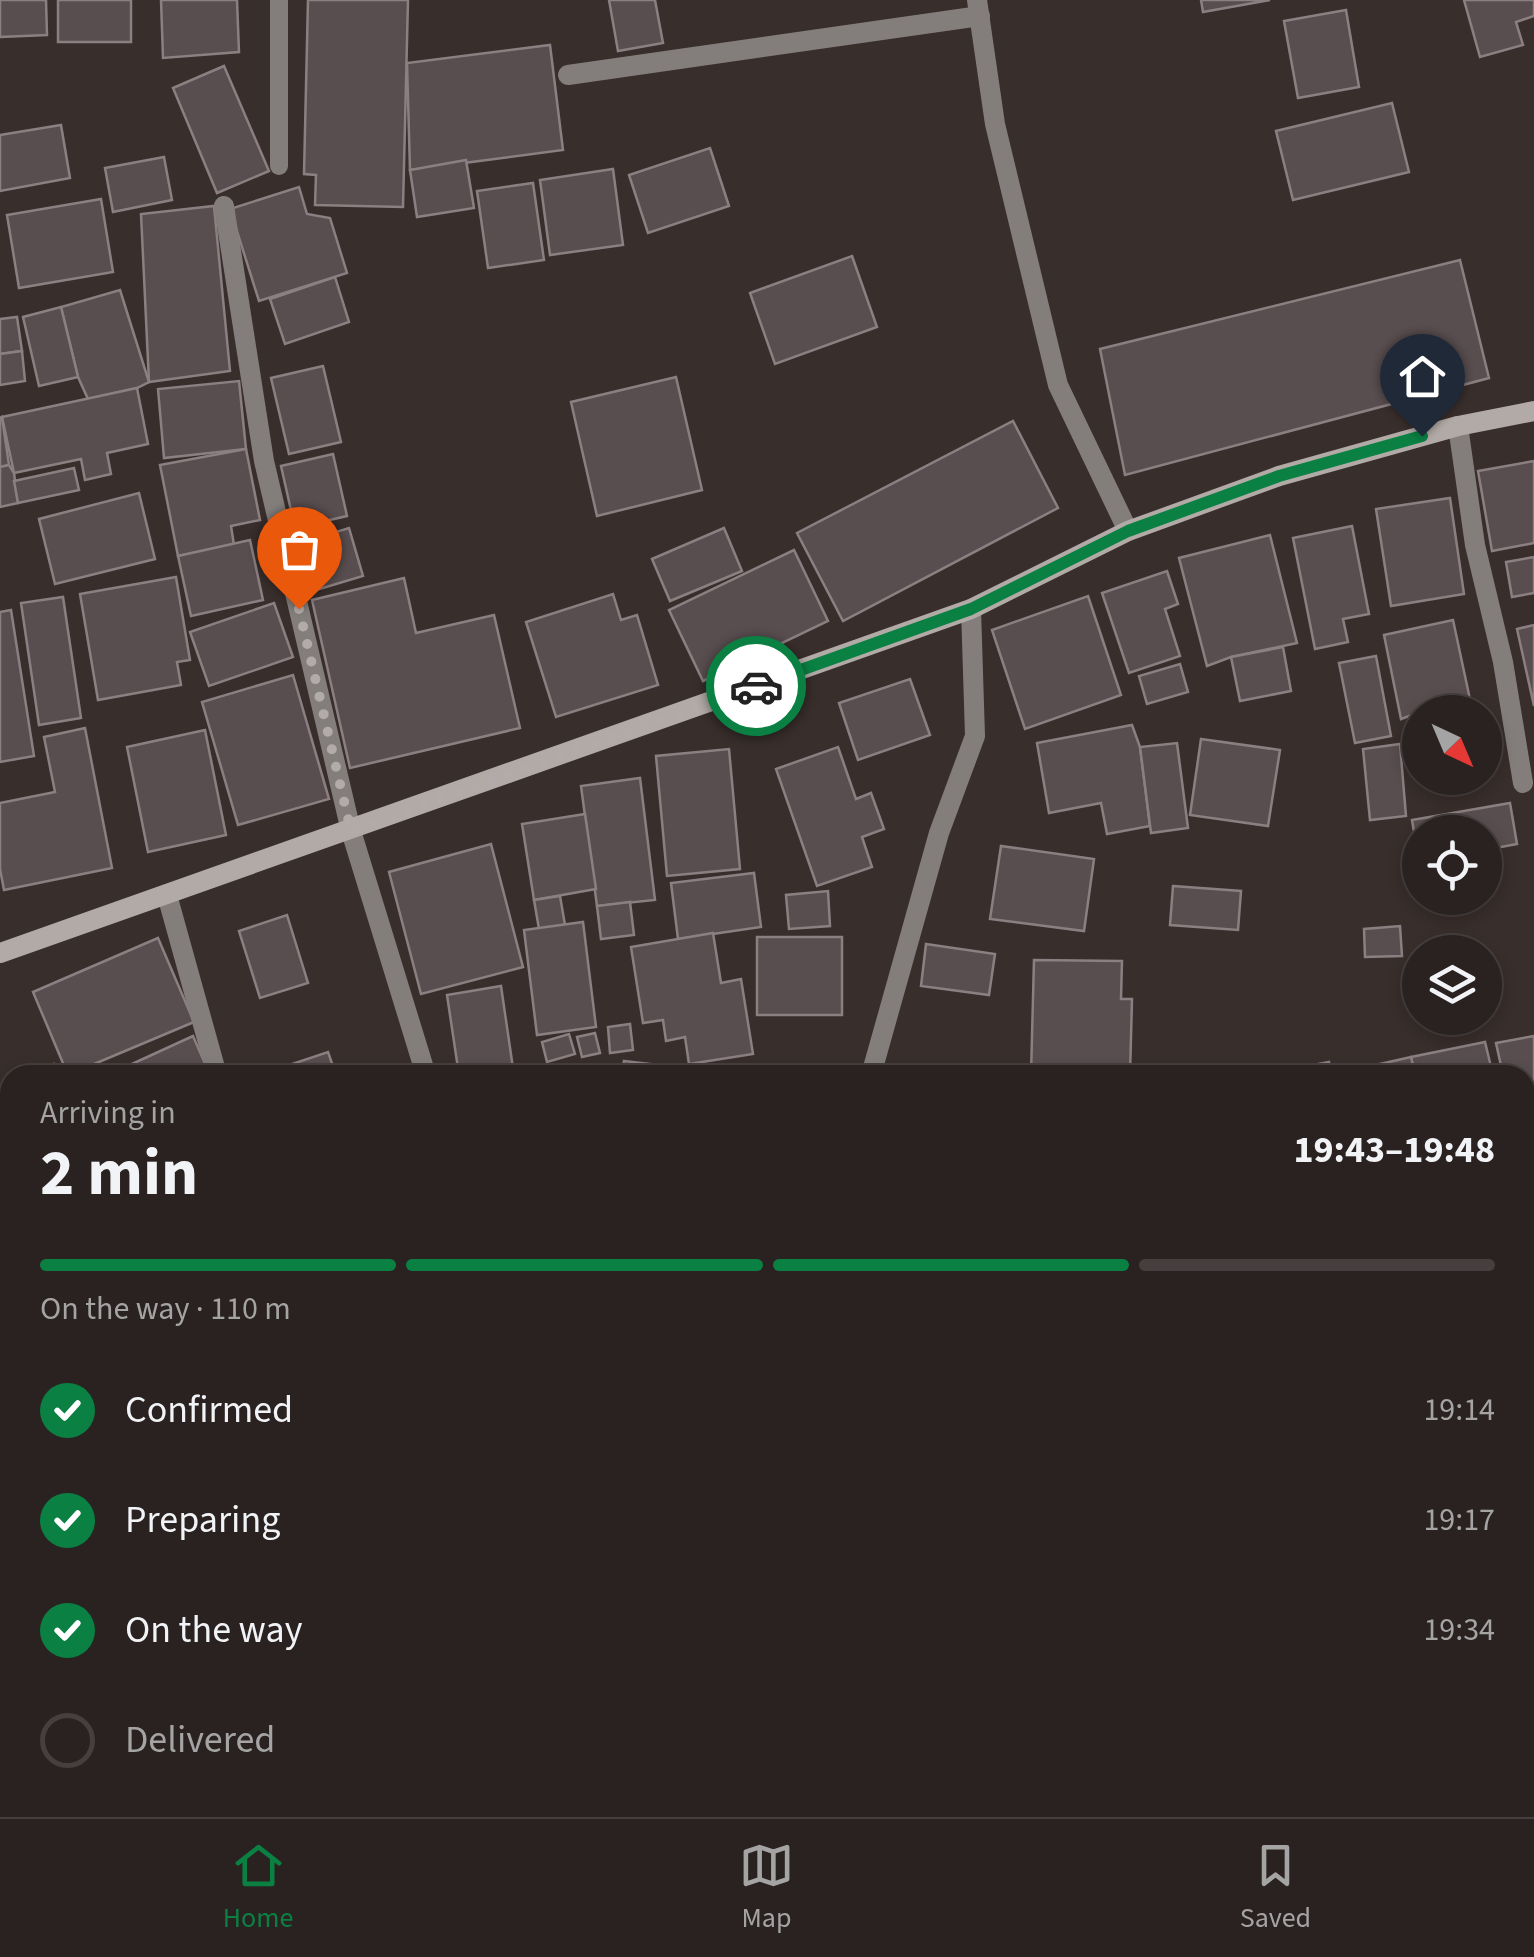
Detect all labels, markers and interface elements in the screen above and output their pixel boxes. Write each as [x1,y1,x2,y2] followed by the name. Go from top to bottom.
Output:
[1380,334,1465,437] pin
[1395,349,1450,404] icon: home
[257,507,342,610] pin
[272,522,327,577] icon: bag
[706,636,806,736] courier
[729,659,784,714] icon: car
[1402,695,1502,795] north arrow
[1402,695,1502,1035] map controls
[1402,815,1502,915] button: locate
[1402,935,1502,1035] button: layers
[40,1090,176,1136] text: Arriving in
[1293,1123,1495,1177] text: 19:43–19:48
[40,1127,198,1220] text: 2 min
[40,1286,291,1332] text: On the way · 110 m
[40,1383,95,1438] icon: check
[125,1383,293,1437] text: Confirmed
[1423,1387,1495,1433] text: 19:14
[40,1493,95,1548] icon: check
[125,1493,280,1547] text: Preparing
[1423,1497,1495,1543] text: 19:17
[40,1603,95,1658] icon: check
[125,1603,302,1657] text: On the way
[1423,1607,1495,1653] text: 19:34
[125,1713,275,1767] text: Delivered
[223,1838,293,1938] tab: Home
[739,1838,794,1938] tab: Map
[1240,1838,1311,1938] tab: Saved

